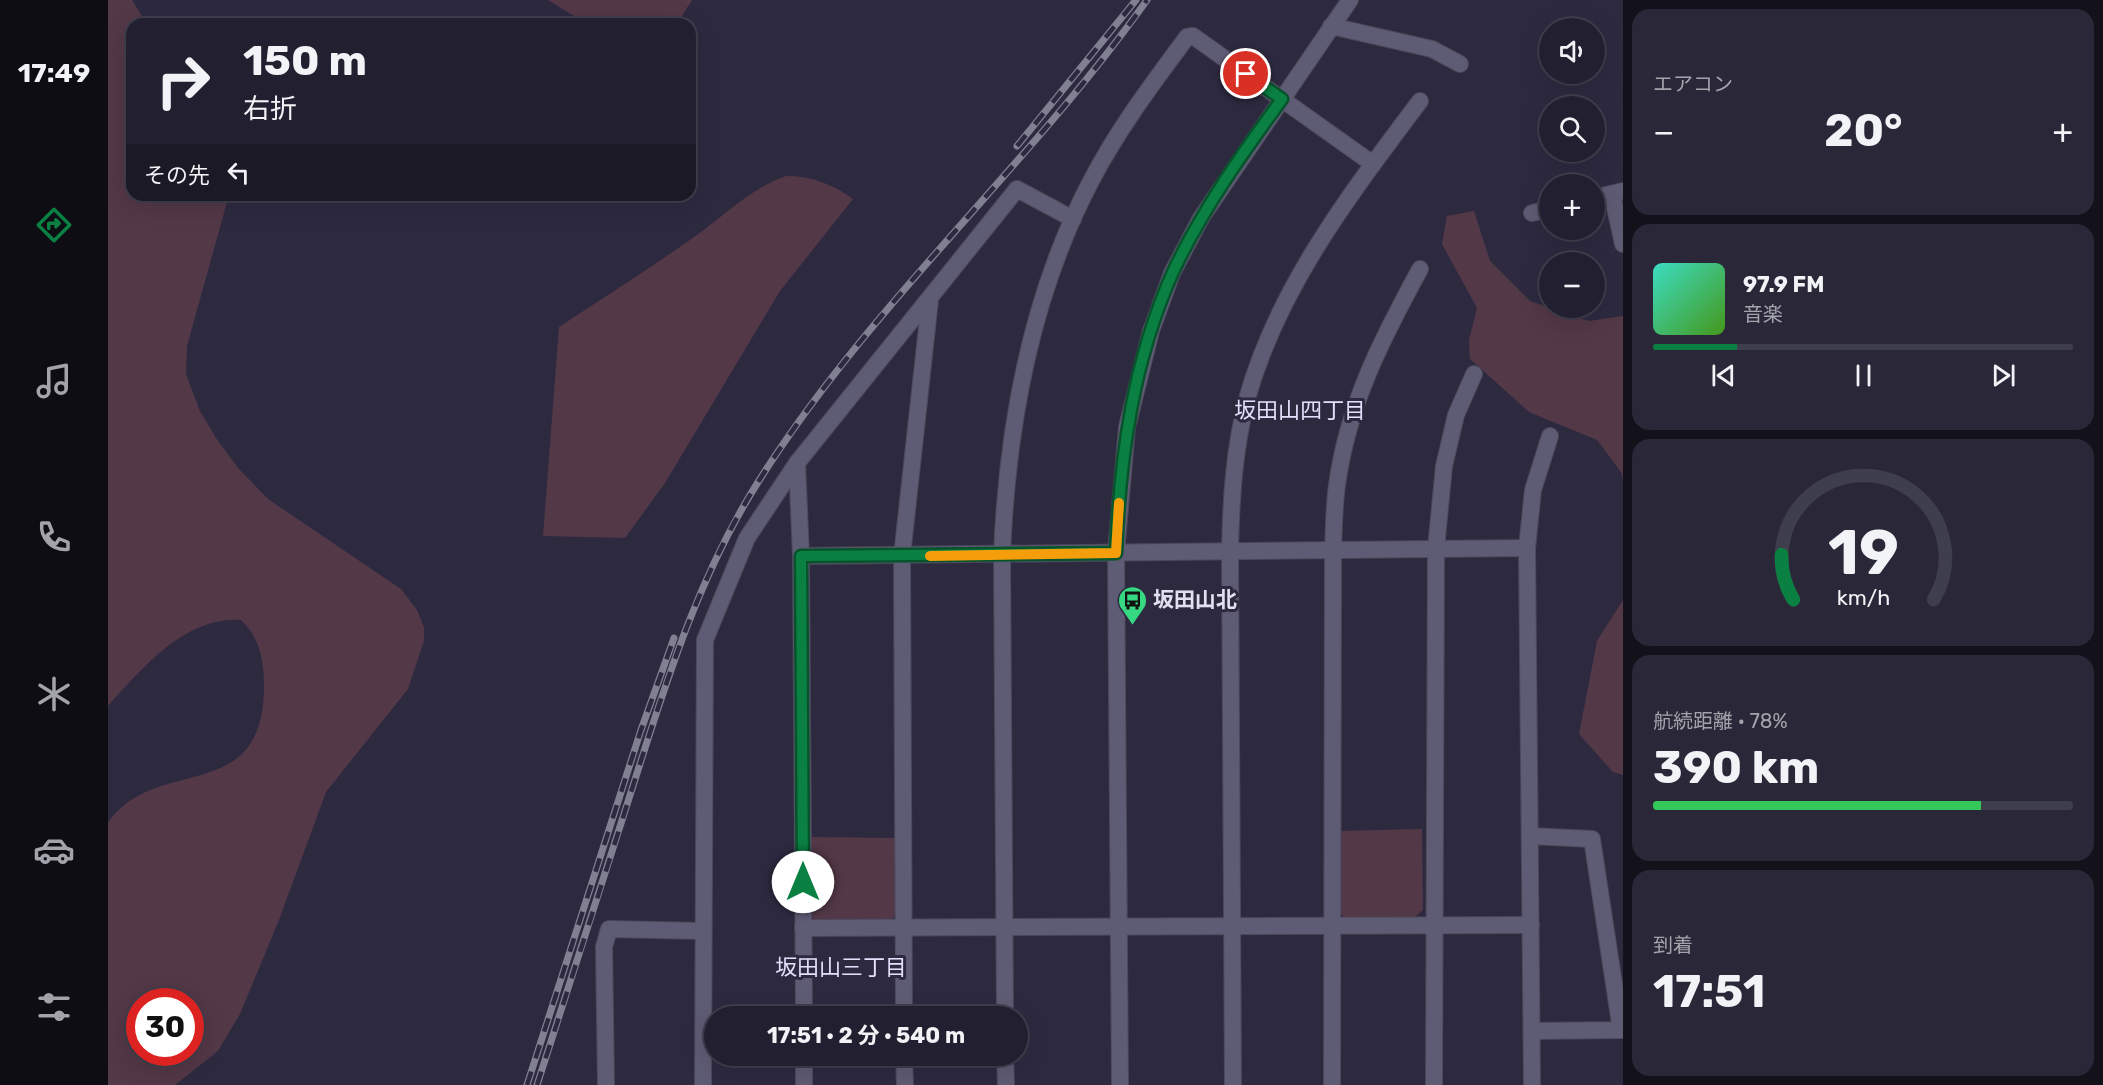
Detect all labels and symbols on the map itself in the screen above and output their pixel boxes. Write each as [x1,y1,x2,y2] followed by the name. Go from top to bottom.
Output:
[1220,48,1271,99] pin
[1234,397,1366,424] district label: 坂田山四丁目
[1116,584,1148,626] bus stop icon: 坂田山北
[1153,587,1237,612] place label: 坂田山北
[771,850,835,914] position arrow
[775,954,907,981] district label: 坂田山三丁目
[126,988,204,1066] speed limit sign: 30

